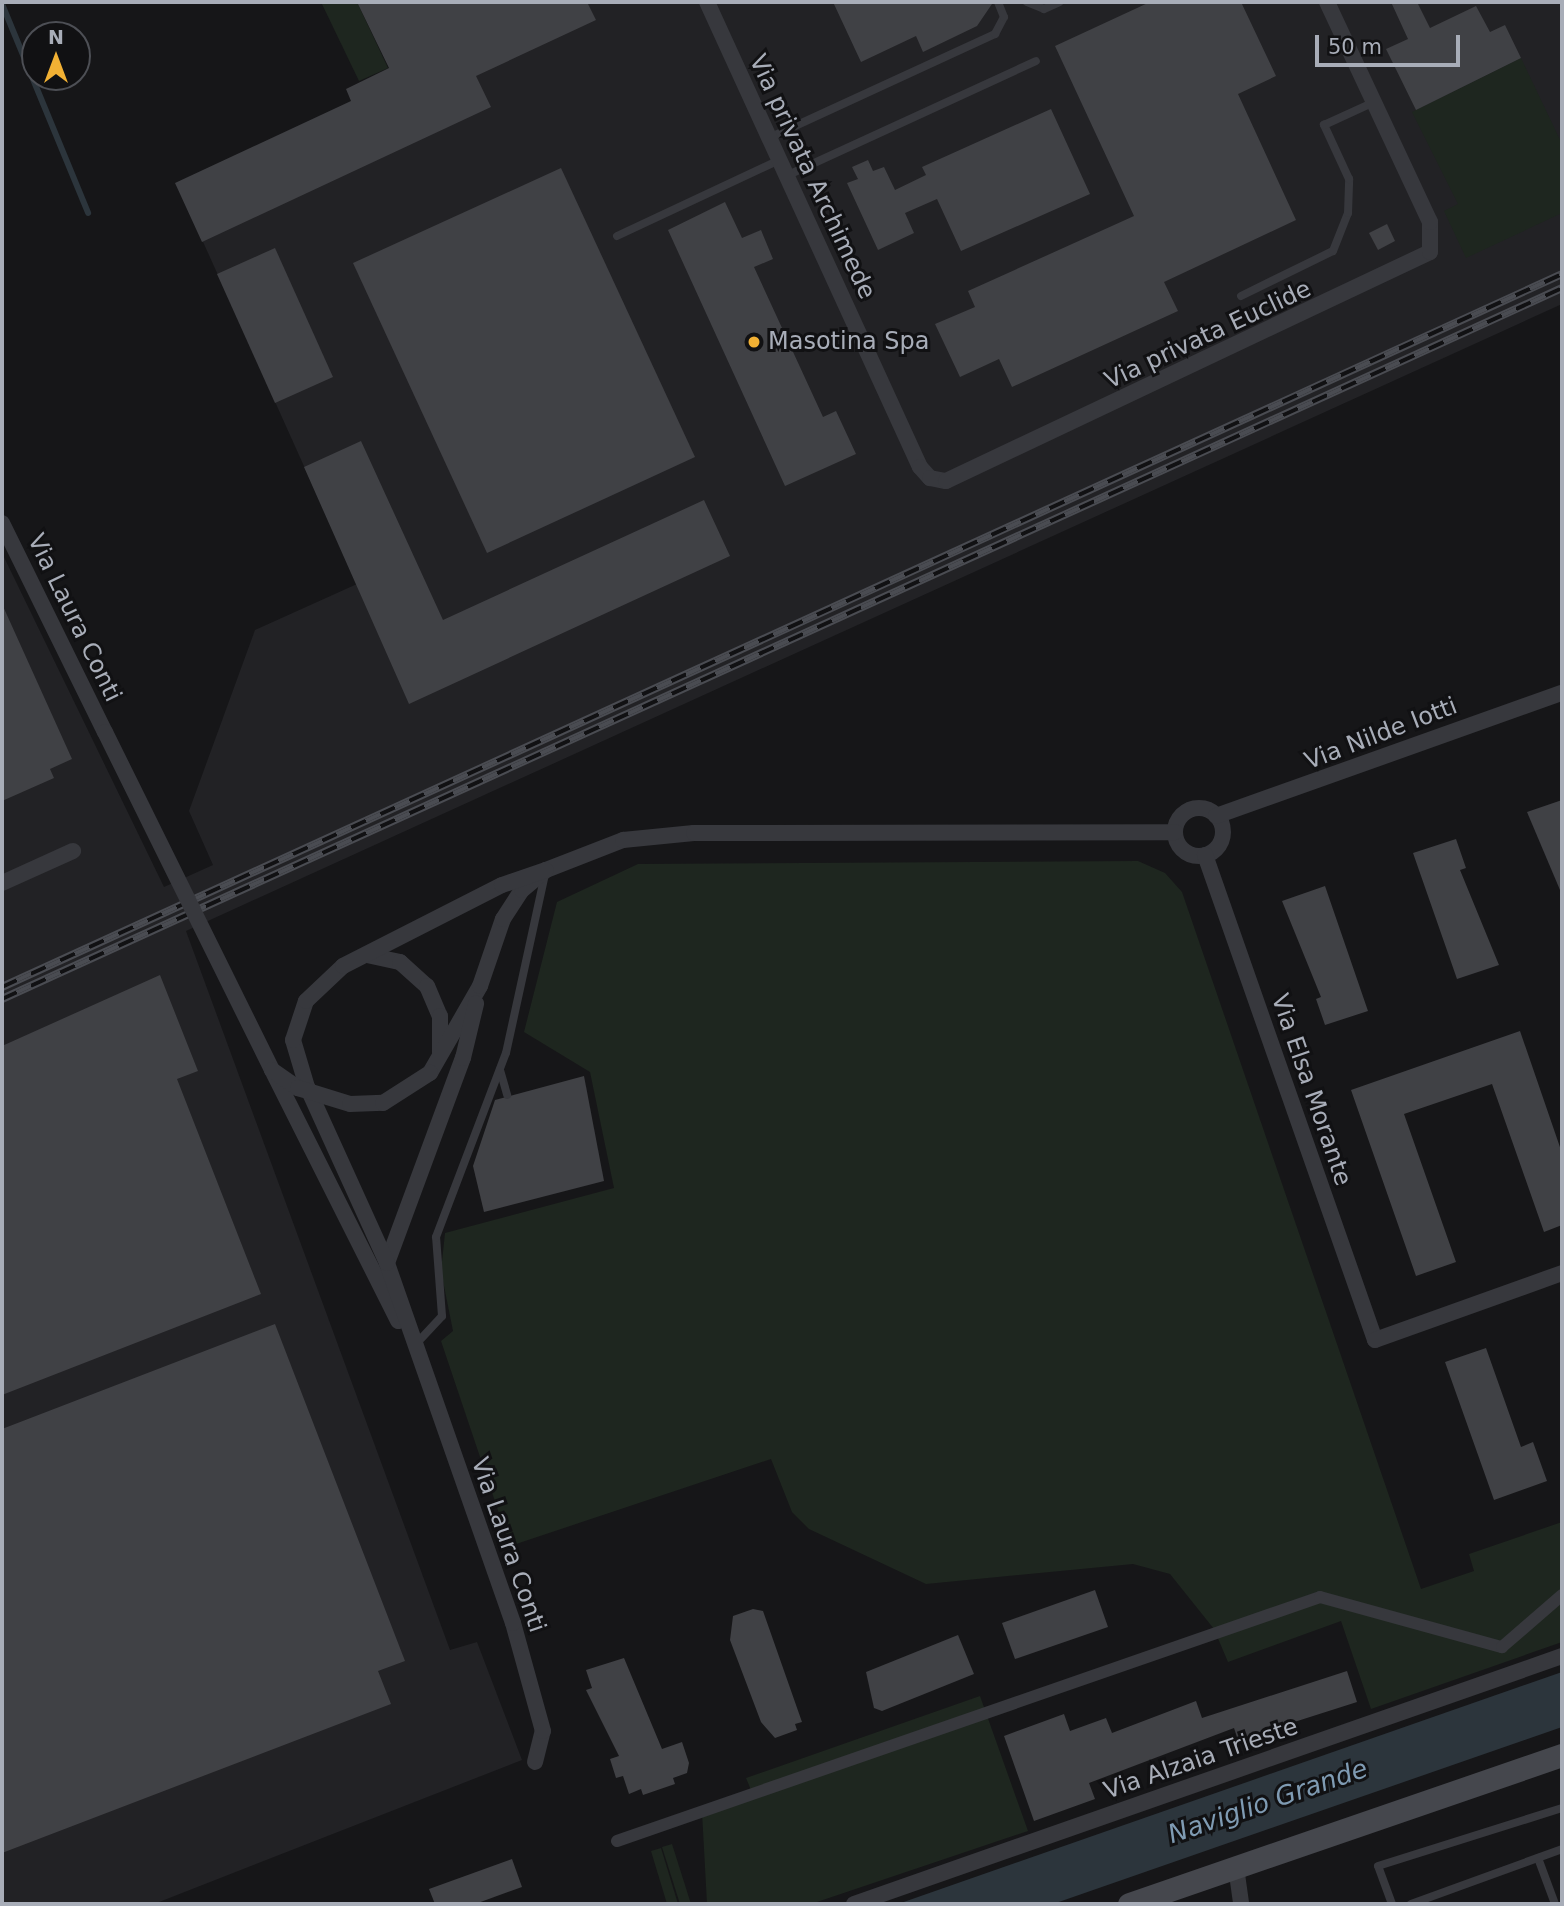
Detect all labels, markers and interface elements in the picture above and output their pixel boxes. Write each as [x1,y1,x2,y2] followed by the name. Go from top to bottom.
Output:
[21,21,91,91] north arrow
[1319,21,1464,65] scale bar
[48,26,64,48] text: N
[1328,35,1382,59] text: 50 m
[743,50,881,304] street label: Via privata Archimede
[1100,275,1316,395] street label: Via privata Euclide
[768,328,929,356] place label: Masotina Spa
[746,334,762,350] marker: Masotina Spa
[21,529,127,707] street label: Via Laura Conti
[1301,692,1461,776] street label: Via Nilde Iotti
[1265,990,1357,1190] street label: Via Elsa Morante
[465,1454,551,1636] street label: Via Laura Conti
[1100,1712,1302,1806] street label: Via Alzaia Trieste
[1164,1753,1372,1851] water label: Naviglio Grande

